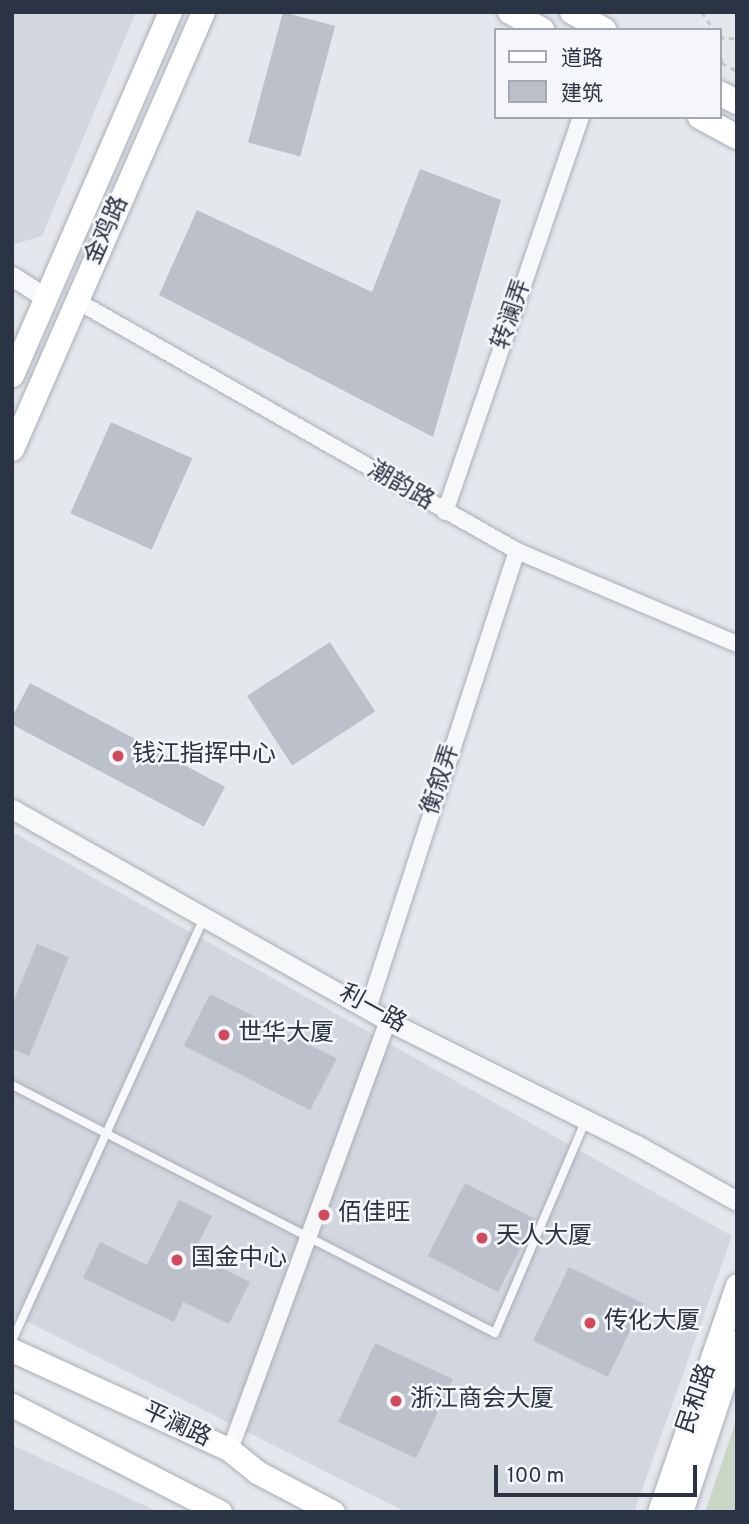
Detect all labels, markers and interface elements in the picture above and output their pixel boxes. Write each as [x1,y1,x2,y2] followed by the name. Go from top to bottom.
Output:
[494,28,721,119] legend
[561,46,603,73] text: 道路
[561,81,603,108] text: 建筑
[80,192,136,270] street label: 金鸡路
[488,276,538,354] street label: 转澜弄
[362,457,438,517] street label: 潮韵路
[417,741,467,819] street label: 衡叙弄
[132,742,276,770] place label: 钱江指挥中心
[110,748,126,764] marker: 钱江指挥中心
[334,980,410,1040] street label: 利一路
[238,1021,334,1049] place label: 世华大厦
[216,1027,232,1043] marker: 世华大厦
[338,1201,410,1229] place label: 佰佳旺
[316,1207,332,1223] marker: 佰佳旺
[496,1224,592,1252] place label: 天人大厦
[474,1230,490,1246] marker: 天人大厦
[191,1246,287,1274] place label: 国金中心
[169,1252,185,1268] marker: 国金中心
[604,1309,700,1337] place label: 传化大厦
[582,1315,598,1331] marker: 传化大厦
[673,1360,723,1438] street label: 民和路
[410,1387,554,1415] place label: 浙江商会大厦
[388,1393,404,1409] marker: 浙江商会大厦
[137,1398,215,1454] street label: 平澜路
[497,1450,700,1494] scale bar
[507,1463,564,1490] text: 100 m

